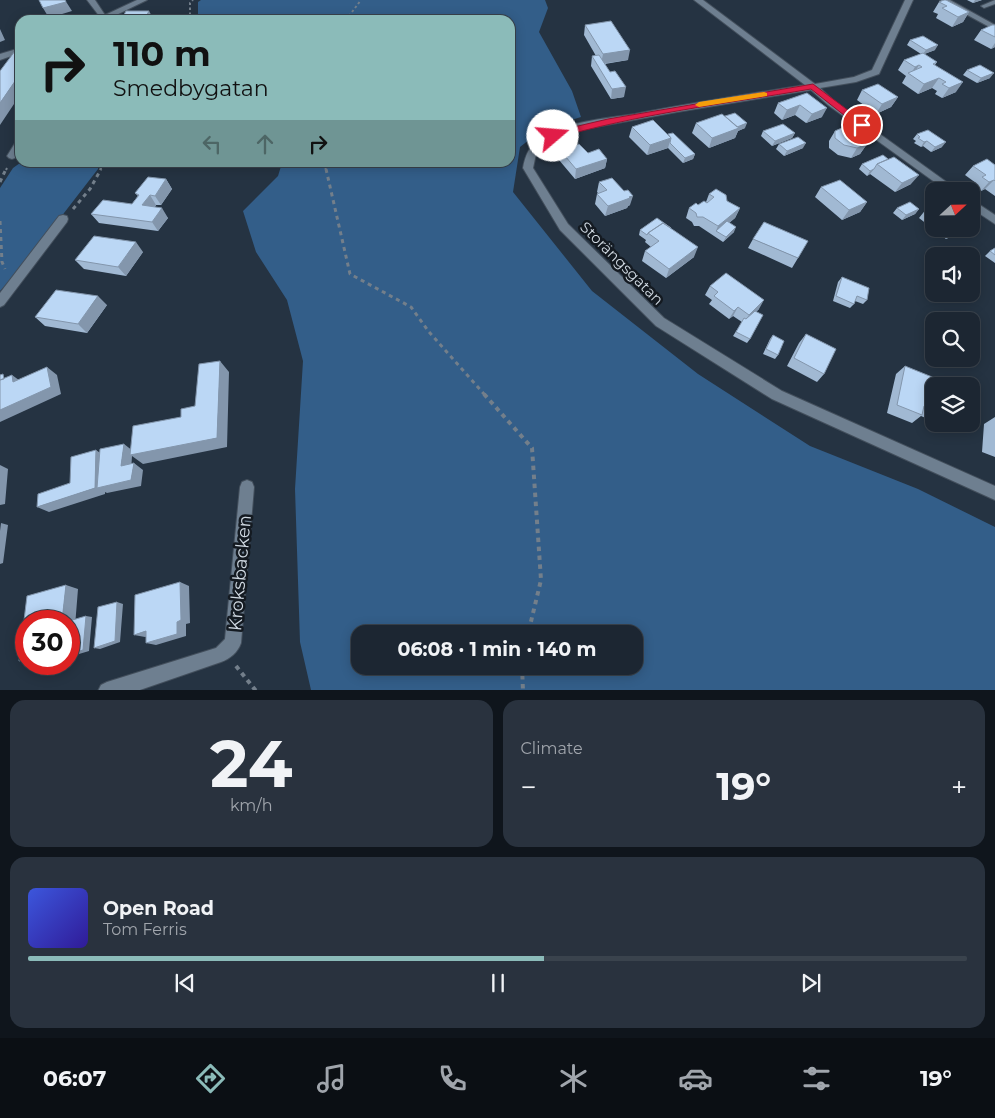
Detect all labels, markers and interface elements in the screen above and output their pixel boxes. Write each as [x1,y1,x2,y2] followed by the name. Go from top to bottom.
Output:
[113,32,211,75] text: 110 m
[30,35,95,100] icon: right
[113,75,269,102] text: Smedbygatan
[841,104,883,146] pin
[526,109,578,161] position arrow
[848,111,876,139] icon: arrive
[198,130,226,158] icon: left
[251,130,279,158] icon: ahead
[304,130,332,158] icon: right
[925,182,980,238] north arrow
[925,182,980,432] map controls
[576,217,668,309] street label: Storängsgatan
[925,247,980,302] button: sound
[925,312,980,367] button: search
[925,377,980,432] button: layers
[224,514,256,632] street label: Kroksbacken
[15,610,80,675] speed limit sign: 30
[398,638,596,661] text: 06:08 · 1 min · 140 m
[210,724,292,803] text: 24
[521,739,583,758] text: Climate
[716,763,771,810] text: 19°
[521,770,537,804] text: −
[951,770,967,804] text: +
[230,796,273,815] text: km/h
[103,897,214,920] text: Open Road
[103,920,187,939] text: Tom Ferris
[171,969,199,997] icon: previous
[484,969,512,997] icon: pause
[797,969,825,997] icon: next
[193,1061,228,1096] icon: directions
[314,1061,349,1096] icon: music
[435,1061,470,1096] icon: phone
[556,1061,591,1096] icon: climate
[678,1061,713,1096] icon: car
[799,1061,834,1096] icon: filters
[43,1065,106,1092] text: 06:07
[920,1065,952,1092] text: 19°

